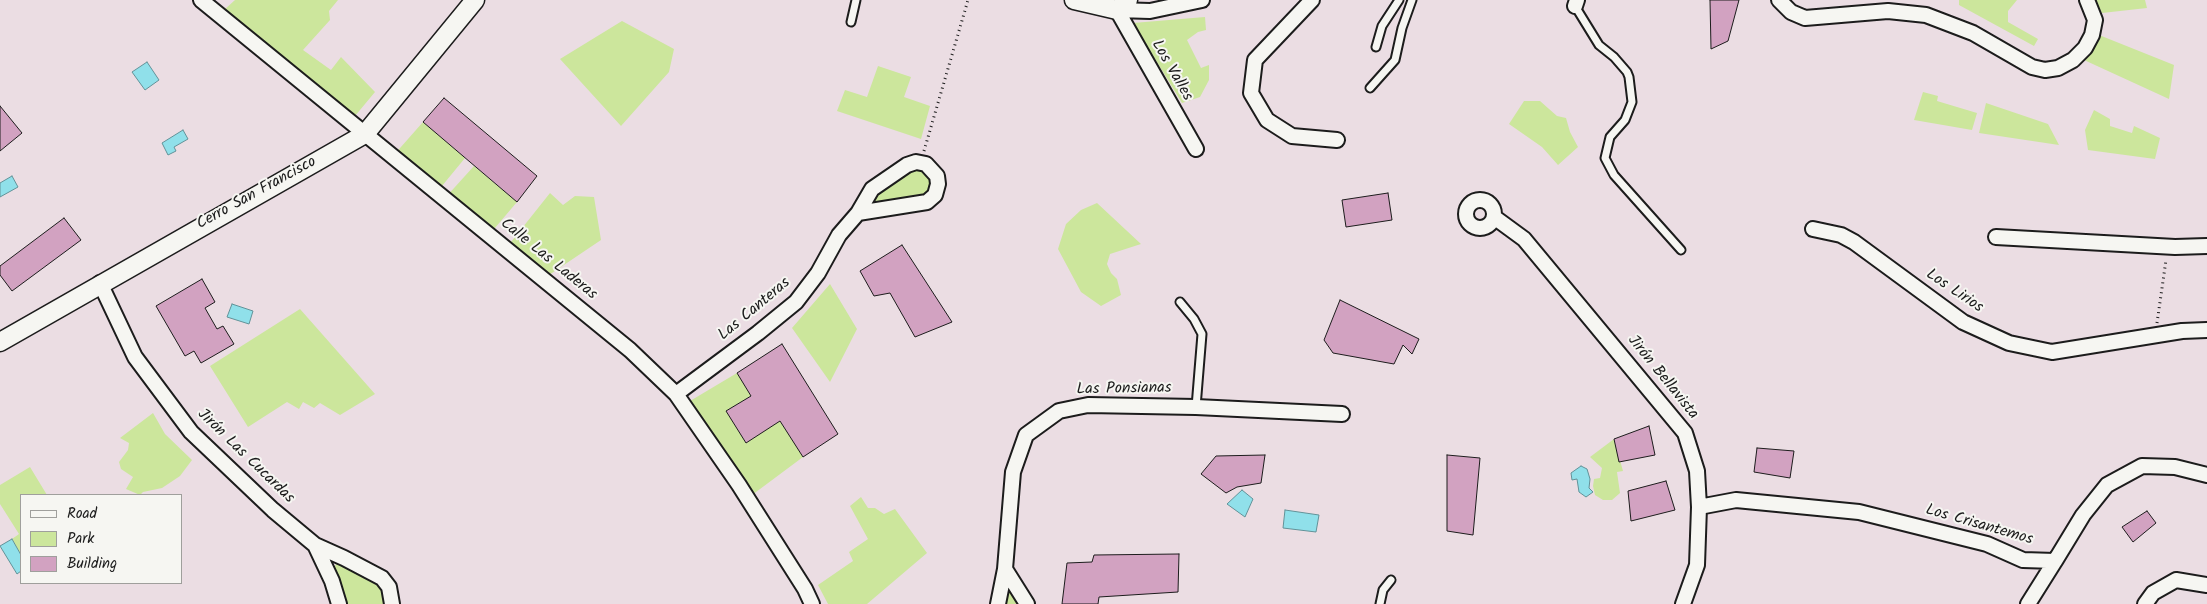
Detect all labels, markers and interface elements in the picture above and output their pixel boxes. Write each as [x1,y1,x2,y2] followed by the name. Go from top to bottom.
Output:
[1146,37,1196,105] street label: Los Valles
[194,153,320,235] street label: Cerro San Francisco
[496,215,600,305] street label: Calle Las Laderas
[1922,266,1986,318] street label: Los Lirios
[715,274,795,346] street label: Las Canteras
[1622,332,1702,424] street label: Jirón Bellavista
[1076,380,1172,400] street label: Las Ponsianas
[192,406,298,508] street label: Jirón Las Cucardas
[20,494,182,584] legend
[1923,501,2035,551] street label: Los Crisantemos
[67,502,97,526] text: Road
[67,527,94,551] text: Park
[67,552,117,576] text: Building

